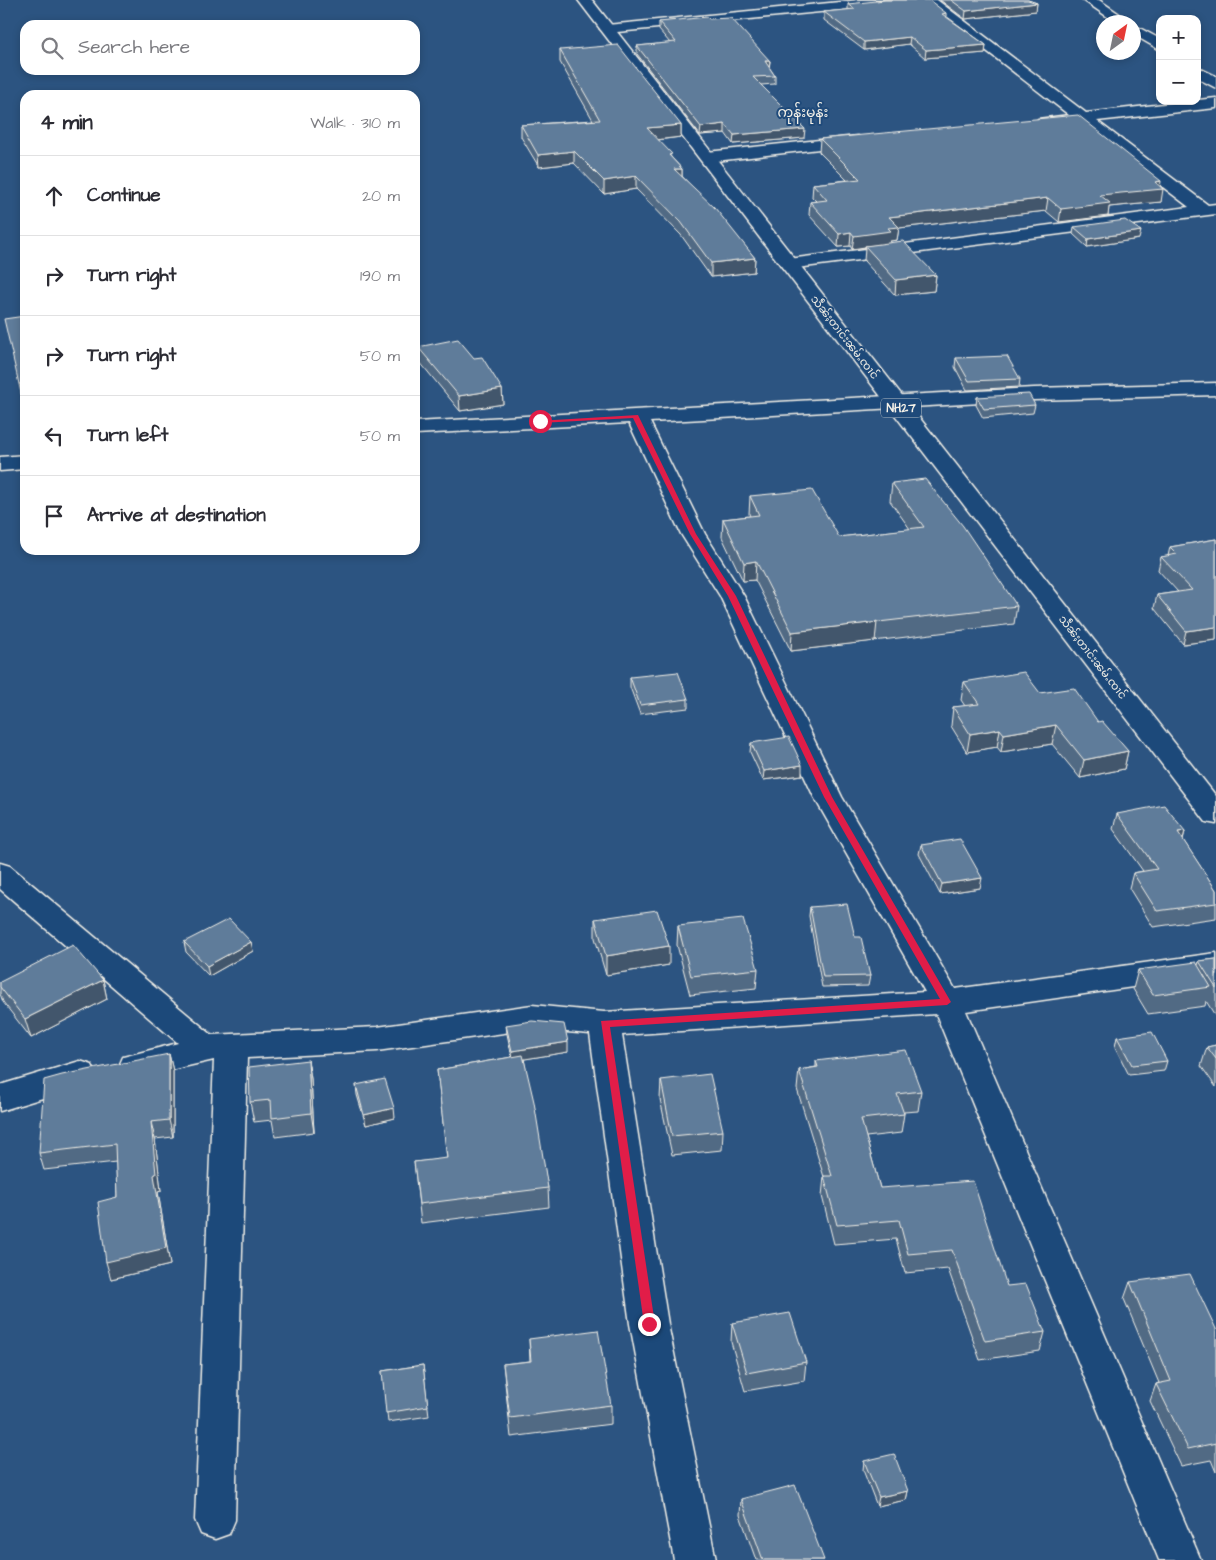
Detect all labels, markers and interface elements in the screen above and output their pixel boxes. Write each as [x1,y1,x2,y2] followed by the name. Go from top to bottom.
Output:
[1096,15,1141,60] north arrow
[1156,15,1201,105] map controls
[1156,15,1201,60] button: +
[20,20,420,75] search box
[38,34,66,62] icon: search
[78,34,190,61] text: Search here
[1156,60,1201,105] button: −
[778,102,828,124] district label: ကုန်းမုန်း
[40,108,93,137] text: 4 min
[310,112,400,134] text: Walk · 310 m
[40,182,68,210] icon: ahead
[87,182,161,209] text: Continue
[362,185,400,207] text: 20 m
[40,262,68,290] icon: right
[87,262,176,289] text: Turn right
[360,265,400,287] text: 190 m
[807,292,882,382] street label: သဵၼ်ႈတၢင်းၼမ်ႉၸၢင်
[40,342,68,370] icon: right
[87,342,176,369] text: Turn right
[360,345,400,367] text: 50 m
[881,398,921,418] road number: NH27
[529,410,552,433] route start
[40,422,68,450] icon: left
[87,422,168,449] text: Turn left
[360,425,400,447] text: 50 m
[40,502,68,530] icon: arrive
[87,502,266,529] text: Arrive at destination
[1055,612,1130,702] street label: သဵၼ်ႈတၢင်းၼမ်ႉၸၢင်
[638,1313,661,1336] route end

